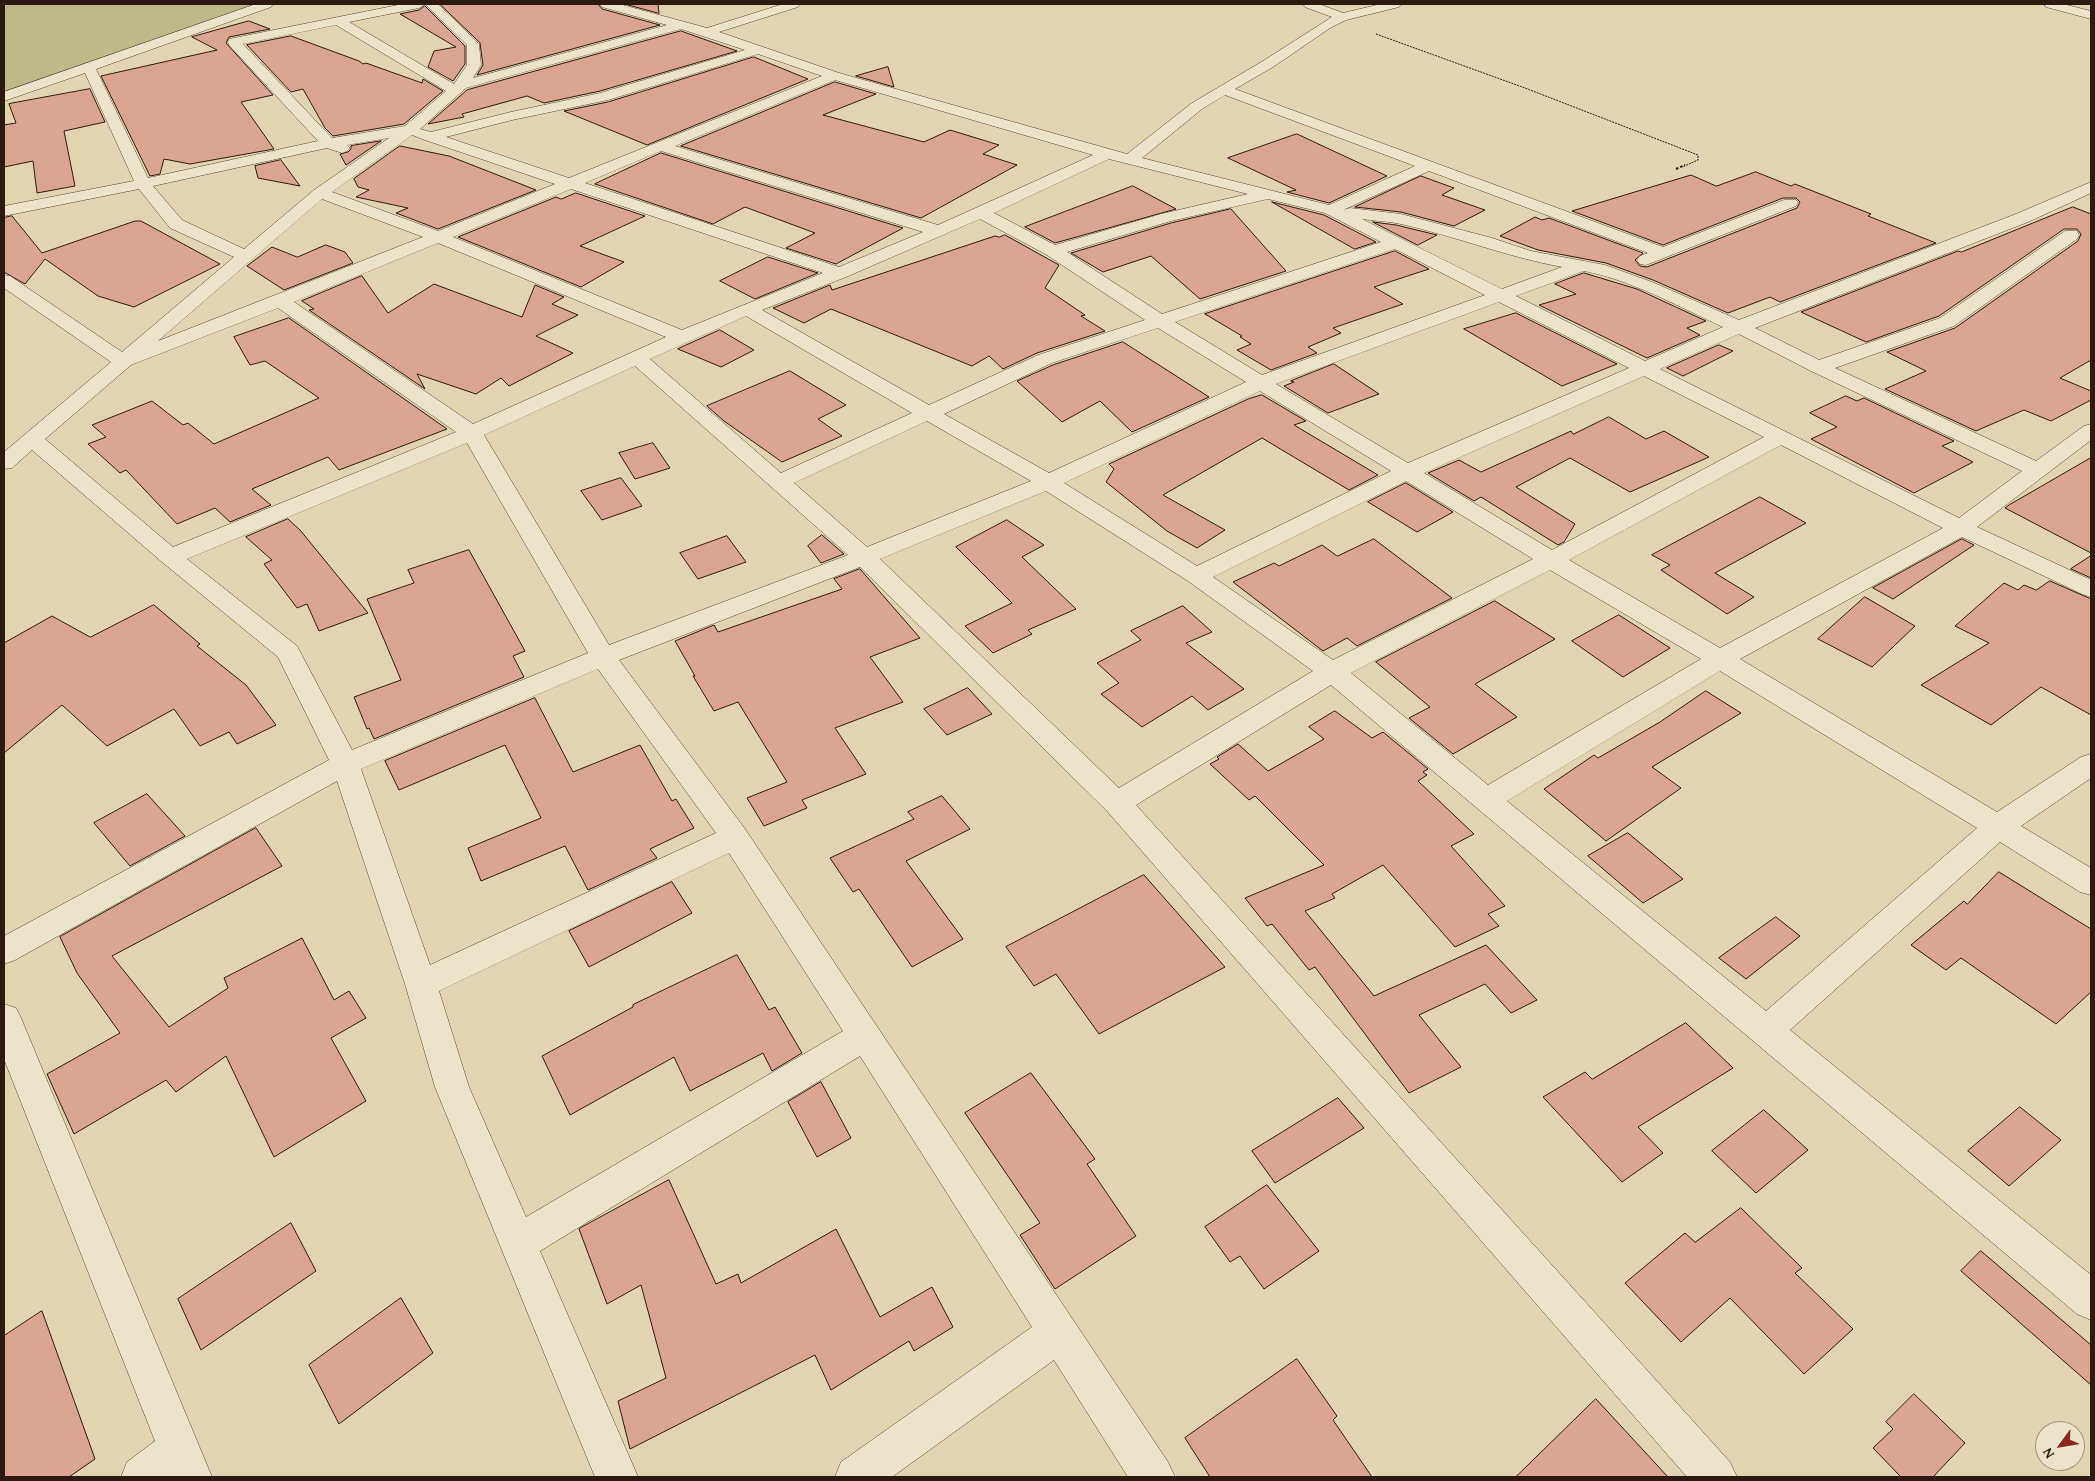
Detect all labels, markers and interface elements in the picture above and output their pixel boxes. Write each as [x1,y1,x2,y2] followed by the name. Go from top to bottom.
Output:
[2035,1421,2085,1471] north arrow
[2037,1444,2059,1463] text: N

